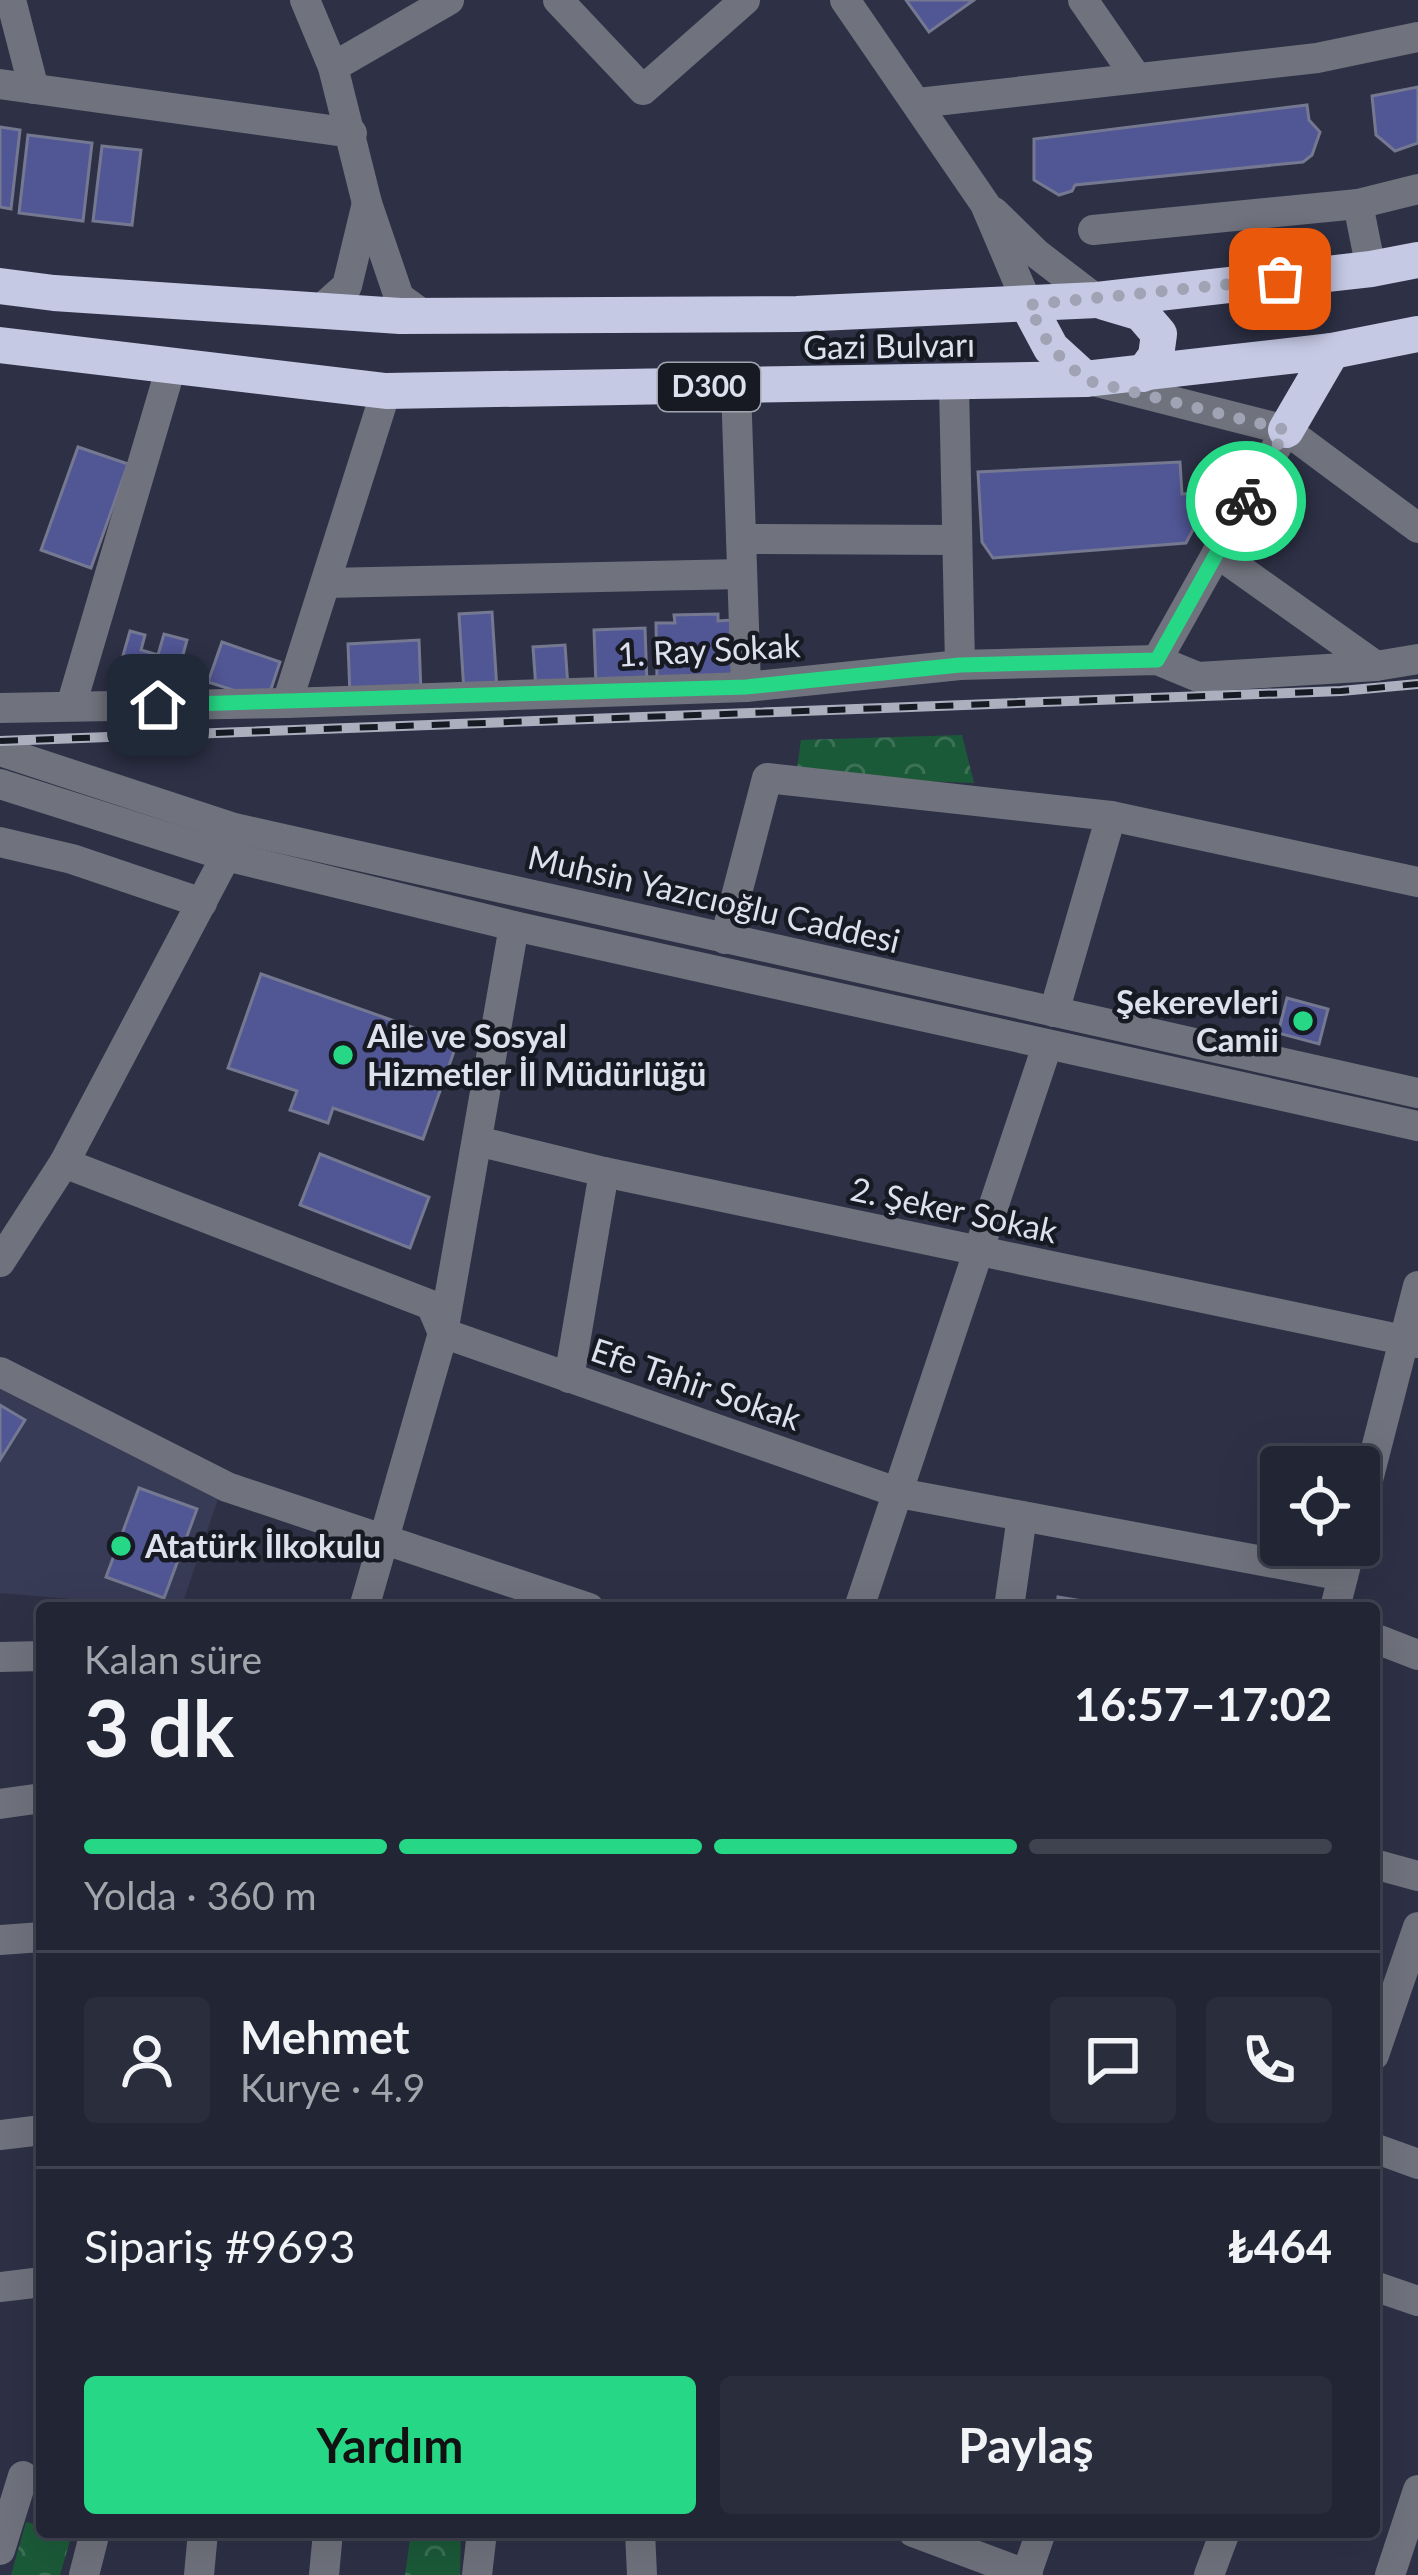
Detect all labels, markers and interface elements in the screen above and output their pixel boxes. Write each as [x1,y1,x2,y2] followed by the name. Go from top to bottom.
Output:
[1229,228,1331,330] pin
[1247,246,1313,312] icon: bag
[803,324,975,366] street label: Gazi Bulvarı
[658,363,760,411] road number: D300
[1186,441,1306,561] courier
[1213,468,1279,534] icon: bike
[617,624,802,674] street label: 1. Ray Sokak
[107,654,209,756] pin
[125,672,191,738] icon: home
[524,836,904,960] street label: Muhsin Yazıcıoğlu Caddesi
[1116,981,1279,1059] place label: Şekerevleri Camii
[1290,1008,1316,1034] marker: Şekerevleri Camii
[366,1015,706,1093] place label: Aile ve Sosyal Hizmetler İl Müdürlüğü
[330,1042,356,1068] marker: Aile ve Sosyal Hizmetler İl Müdürlüğü
[847,1168,1061,1250] street label: 2. Şeker Sokak
[586,1329,807,1438] street label: Efe Tahir Sokak
[1260,1446,1380,1566] map controls
[1260,1446,1380,1566] button: locate
[144,1525,381,1565] place label: Atatürk İlkokulu
[108,1533,134,1559] marker: Atatürk İlkokulu
[84,1636,262,1682] text: Kalan süre
[1074,1677,1332,1731] text: 16:57–17:02
[84,1680,234,1774] text: 3 dk
[84,1872,317,1918] text: Yolda · 360 m
[84,1997,210,2123] button: person
[1050,1997,1176,2123] button: chat
[1206,1997,1332,2123] button: phone
[240,2010,409,2064] text: Mehmet
[240,2064,425,2110] text: Kurye · 4.9
[84,2219,355,2273] text: Sipariş #9693
[1228,2219,1332,2273] text: ₺464
[84,2376,696,2514] button: Yardım
[720,2376,1332,2514] button: Paylaş

